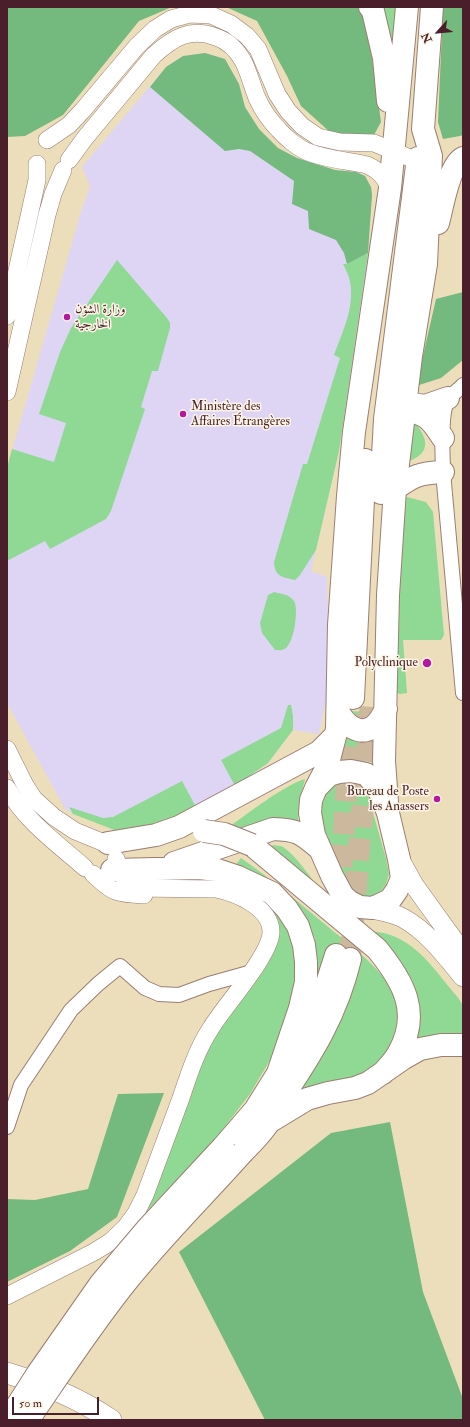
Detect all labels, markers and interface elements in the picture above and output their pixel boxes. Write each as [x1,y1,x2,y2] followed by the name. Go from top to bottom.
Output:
[418,12,458,52] north arrow
[419,30,435,45] text: N
[75,302,125,333] place label: وزارة الشؤن الخارجية
[62,312,72,322] marker: وزارة الشؤن الخارجية
[191,399,290,430] place label: Ministère des Affaires Étrangères
[178,409,188,419] marker: Ministère des Affaires Étrangères
[355,655,418,671] place label: Polyclinique
[421,657,433,669] marker: Polyclinique
[347,784,429,815] place label: Bureau de Poste les Anassers
[432,794,442,804] marker: Bureau de Poste les Anassers
[14,1389,101,1415] scale bar
[19,1396,42,1411] text: 50 m

